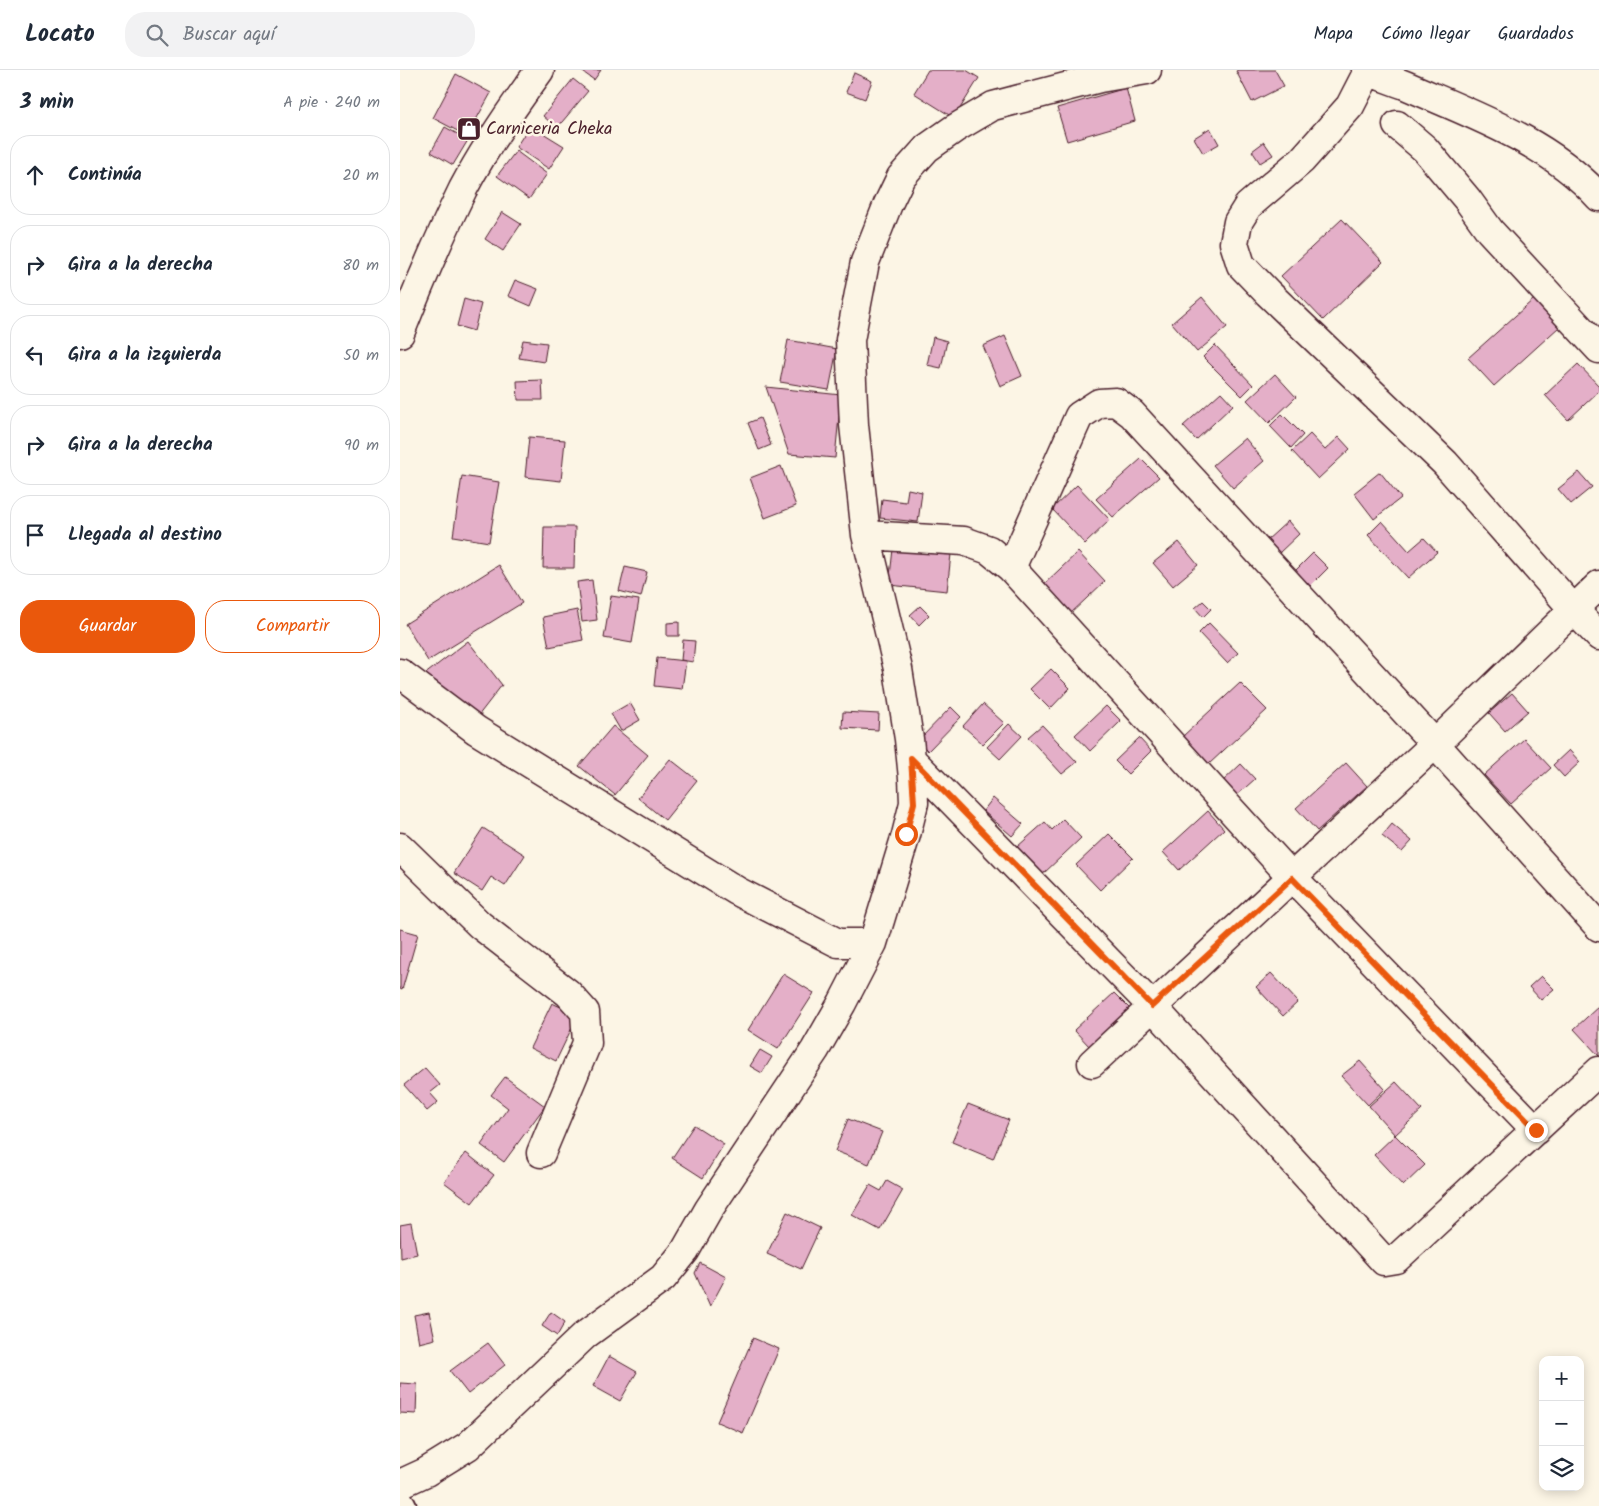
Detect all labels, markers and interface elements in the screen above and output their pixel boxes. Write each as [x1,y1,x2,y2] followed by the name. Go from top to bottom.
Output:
[125,12,475,57] search box
[25,15,95,54] text: Locato
[183,20,275,50] text: Buscar aquí
[1314,20,1353,49] text: Mapa
[1381,20,1470,49] text: Cómo llegar
[1498,20,1574,49] text: Guardados
[143,21,171,49] icon: search
[20,86,74,119] text: 3 min
[283,90,380,115] text: A pie · 240 m
[486,115,613,144] place label: Carniceria Cheka
[456,116,482,142] shop icon: Carniceria Cheka
[68,160,142,190] text: Continúa
[21,161,49,189] icon: ahead
[343,163,379,188] text: 20 m
[68,250,213,280] text: Gira a la derecha
[21,251,49,279] icon: right
[342,253,379,278] text: 80 m
[68,340,221,370] text: Gira a la izquierda
[21,341,49,369] icon: left
[343,343,379,368] text: 50 m
[68,430,213,460] text: Gira a la derecha
[21,431,49,459] icon: right
[344,433,379,458] text: 90 m
[68,520,222,550] text: Llegada al destino
[21,521,49,549] icon: arrive
[20,600,195,653] button: Guardar
[205,600,380,653] button: Compartir
[895,823,918,846] route start
[1525,1119,1548,1142] route end
[1539,1356,1584,1491] map controls
[1539,1356,1584,1401] button: +
[1539,1401,1584,1446] button: −
[1539,1446,1584,1491] button: layers

